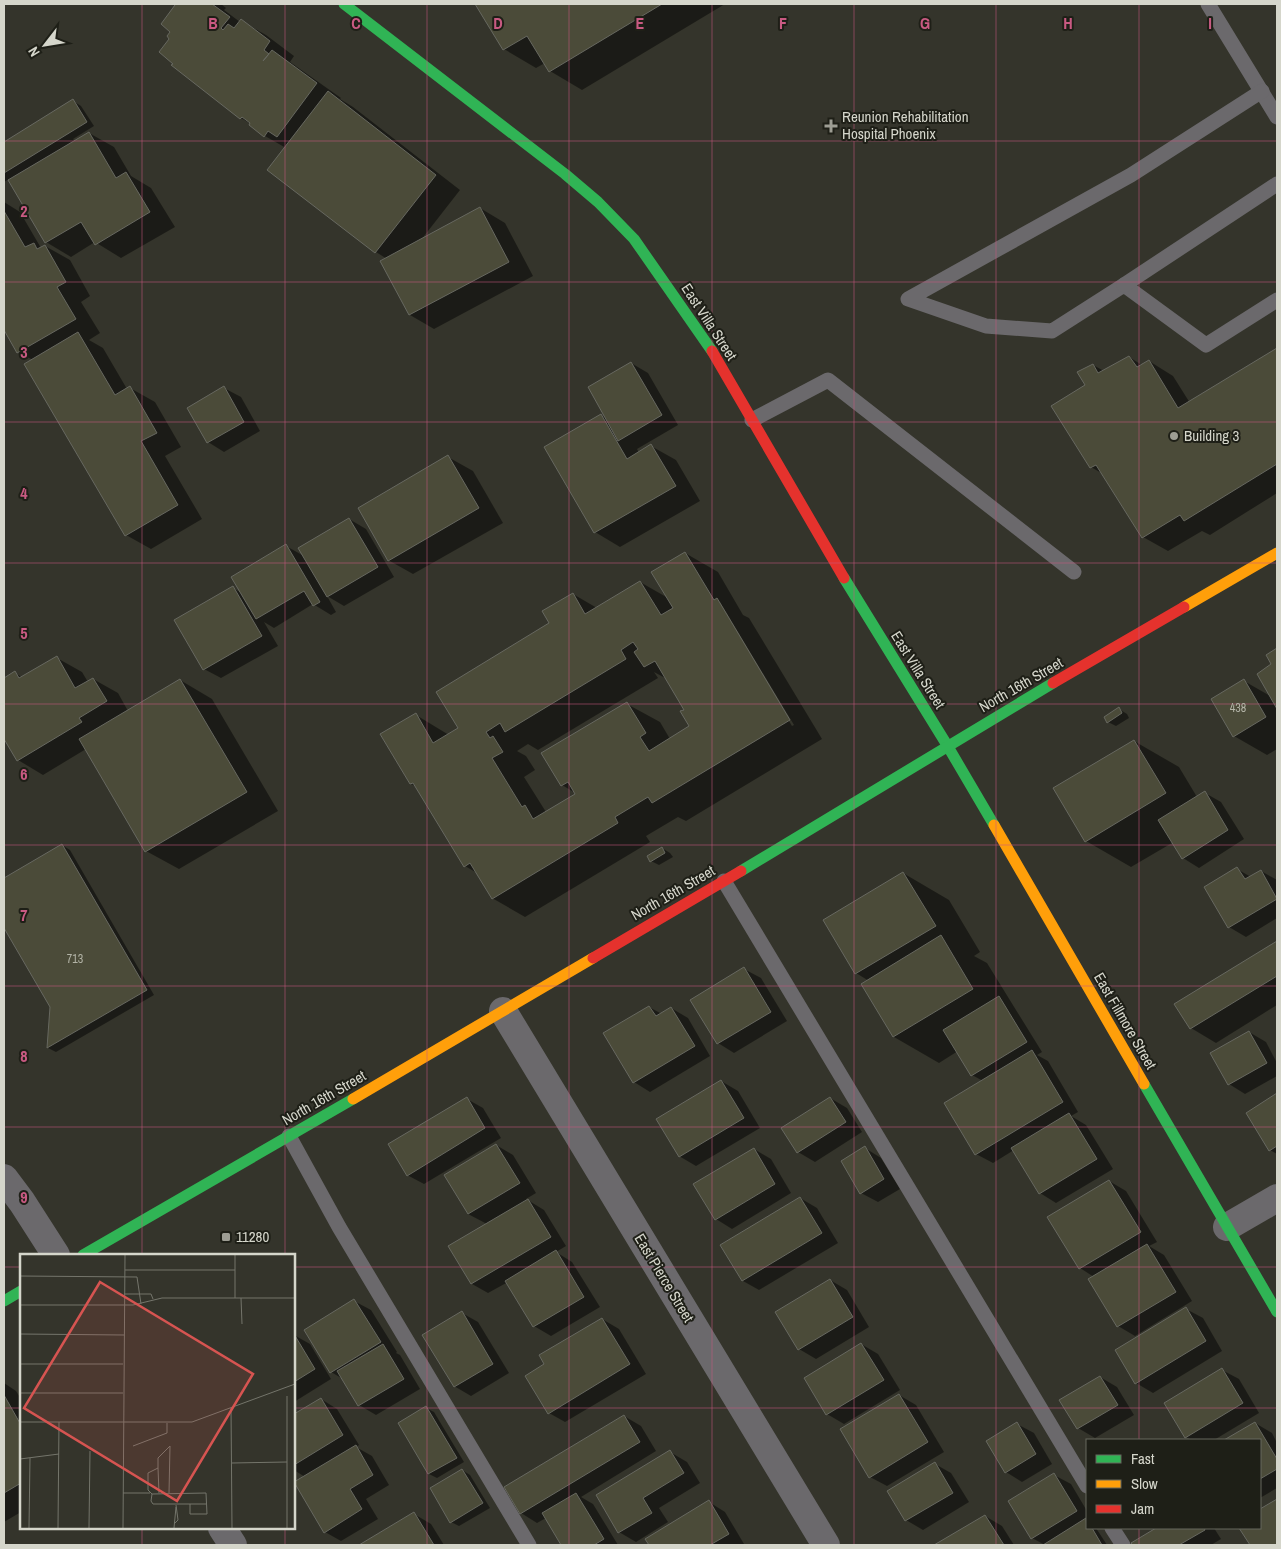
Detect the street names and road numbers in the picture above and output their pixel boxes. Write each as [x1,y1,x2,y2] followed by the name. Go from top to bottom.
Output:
[677,279,743,365] street label: East Villa Street
[886,627,951,713] street label: East Villa Street
[975,652,1067,717] street label: North 16th Street
[627,860,719,925] street label: North 16th Street
[1089,968,1162,1074] street label: East Fillmore Street
[278,1065,370,1130] street label: North 16th Street
[630,1230,699,1326] street label: East Pierce Street

